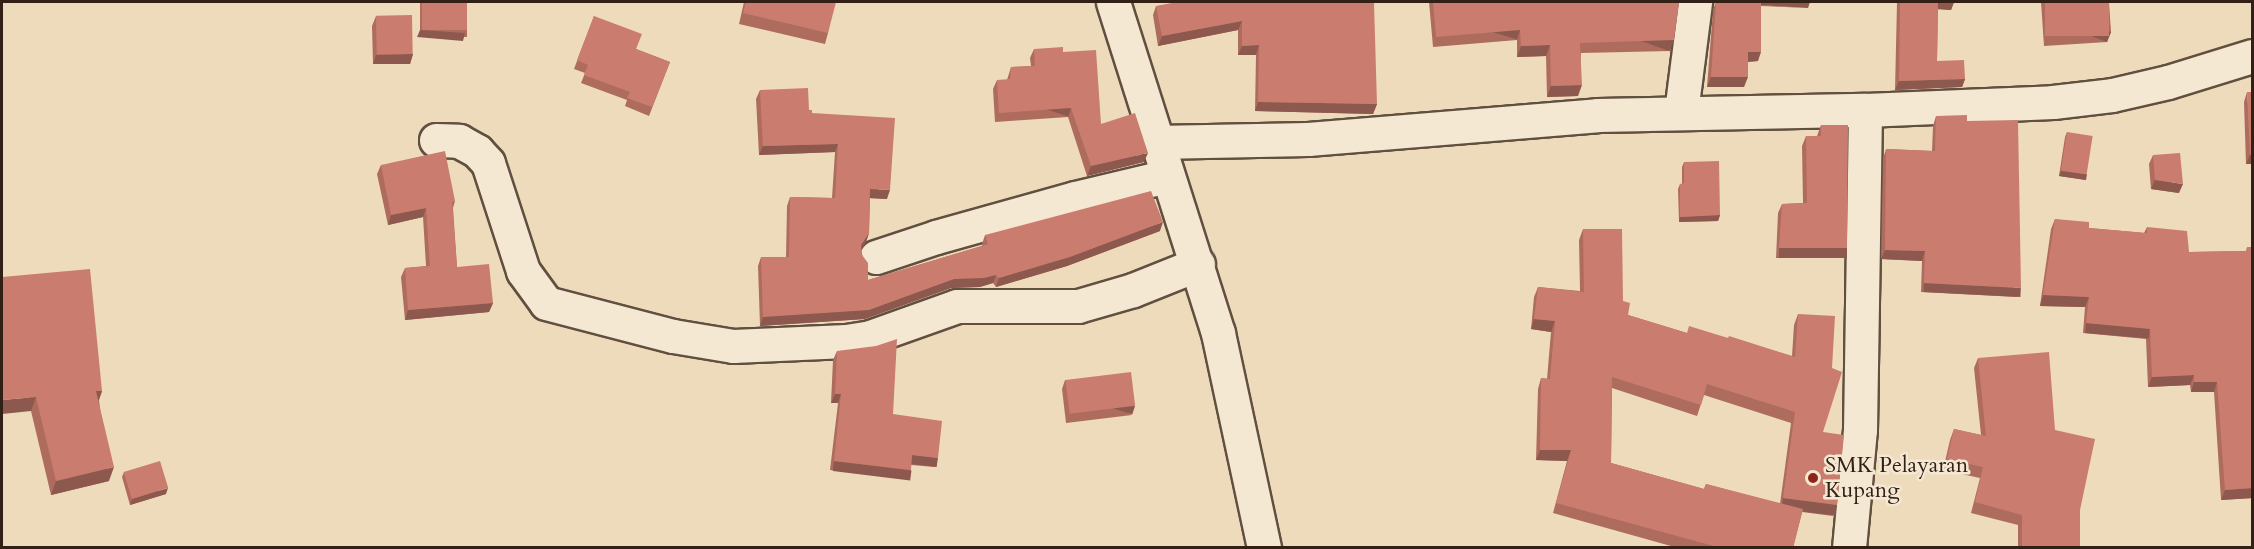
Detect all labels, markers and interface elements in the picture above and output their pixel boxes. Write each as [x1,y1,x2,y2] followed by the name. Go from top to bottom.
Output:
[1825,452,1968,504] place label: SMK Pelayaran Kupang
[1806,471,1820,485] marker: SMK Pelayaran Kupang

